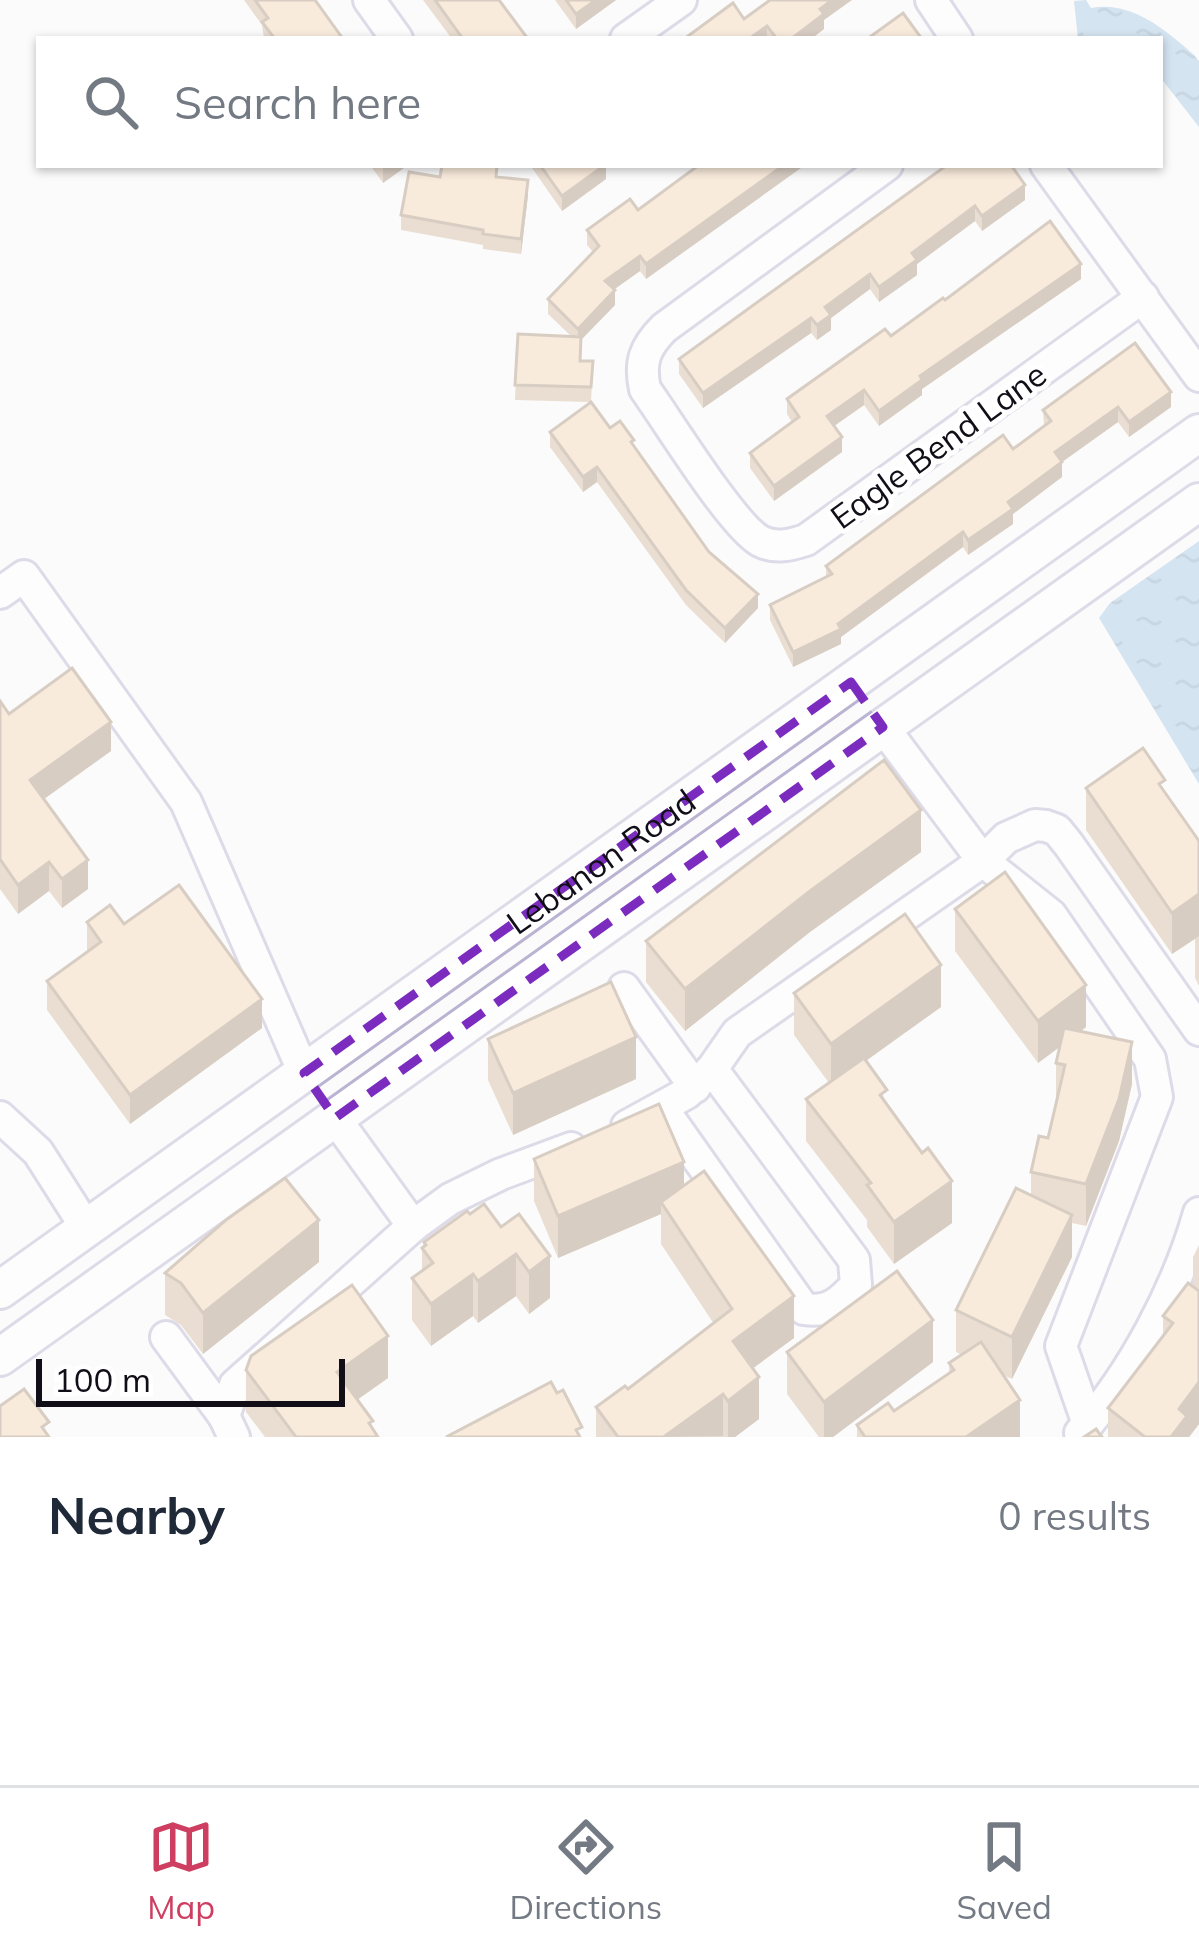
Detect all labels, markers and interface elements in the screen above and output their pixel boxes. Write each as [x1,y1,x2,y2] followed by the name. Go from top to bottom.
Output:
[36,36,1163,168] search box
[78,69,144,135] icon: search
[174,74,421,130] text: Search here
[822,353,1054,537] street label: Eagle Bend Lane
[498,779,703,942] street label: Lebanon Road
[36,1353,345,1406] scale bar
[54,1359,151,1400] text: 100 m
[48,1483,225,1547] text: Nearby
[998,1491,1151,1540] text: 0 results
[147,1814,215,1927] tab: Map
[510,1814,662,1927] tab: Directions
[957,1814,1052,1927] tab: Saved

